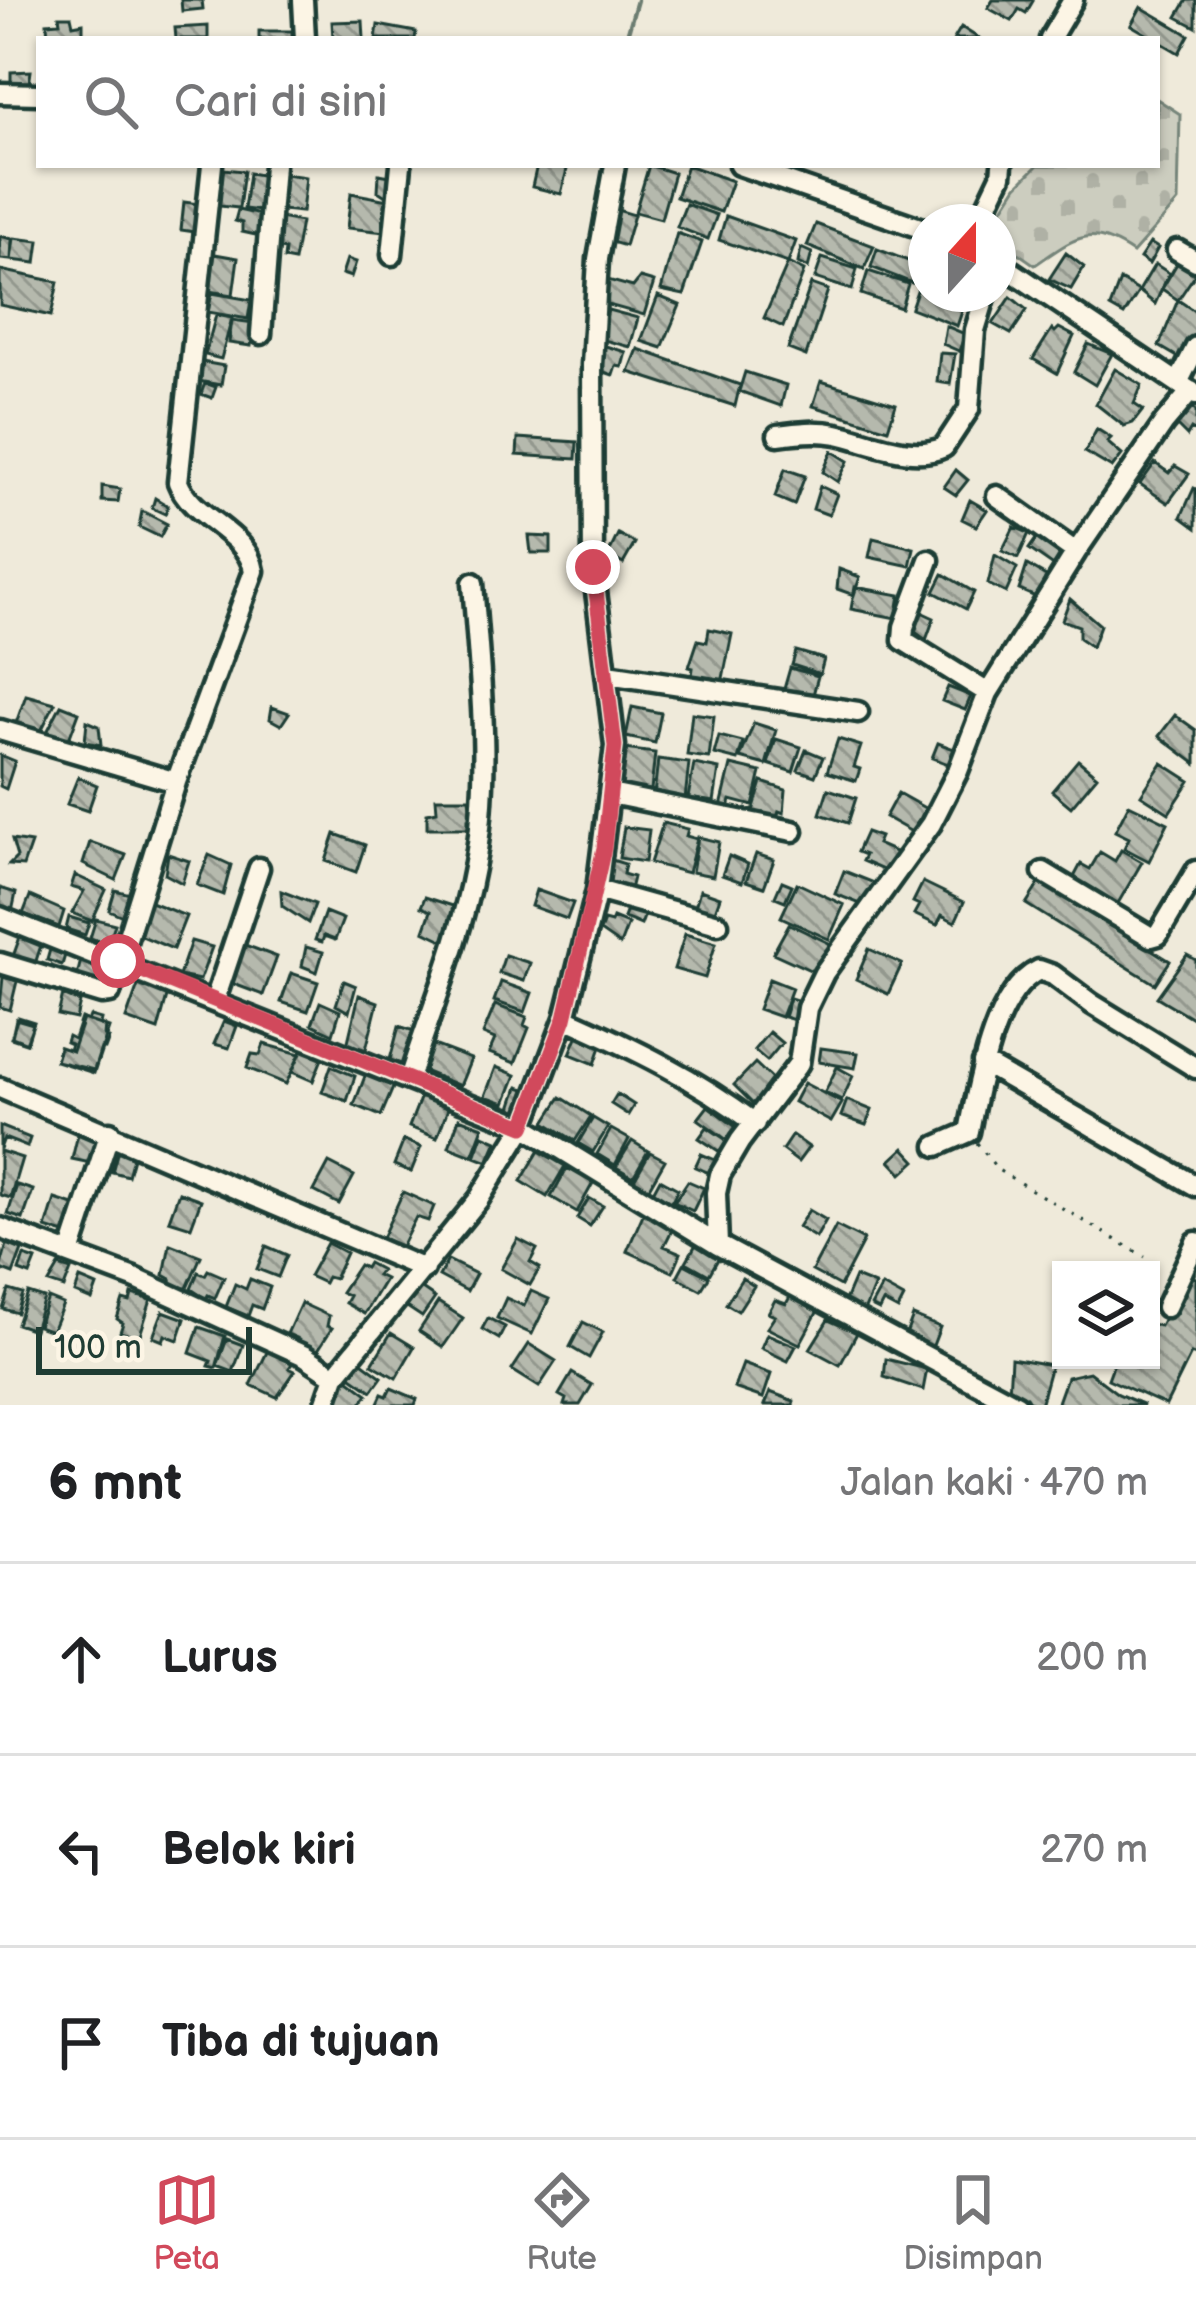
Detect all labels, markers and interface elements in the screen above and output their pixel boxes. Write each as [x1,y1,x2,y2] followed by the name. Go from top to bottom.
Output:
[36,36,1160,168] search box
[78,69,144,135] icon: search
[174,75,388,130] text: Cari di sini
[908,204,1016,312] north arrow
[566,540,620,594] route end
[91,934,145,988] route start
[1052,1261,1160,1369] map controls
[1052,1261,1160,1369] button: layers
[36,1321,252,1374] scale bar
[54,1328,142,1368] text: 100 m
[48,1453,182,1514] text: 6 mnt
[840,1460,1148,1507] text: Jalan kaki · 470 m
[48,1626,114,1692] icon: ahead
[162,1631,278,1686] text: Lurus
[1036,1635,1148,1682] text: 200 m
[48,1818,114,1884] icon: left
[162,1823,356,1878] text: Belok kiri
[1040,1827,1148,1874] text: 270 m
[48,2010,114,2076] icon: arrive
[162,2015,440,2070] text: Tiba di tujuan
[153,2167,220,2279] tab: Peta
[526,2167,597,2279] tab: Rute
[903,2167,1043,2279] tab: Disimpan

